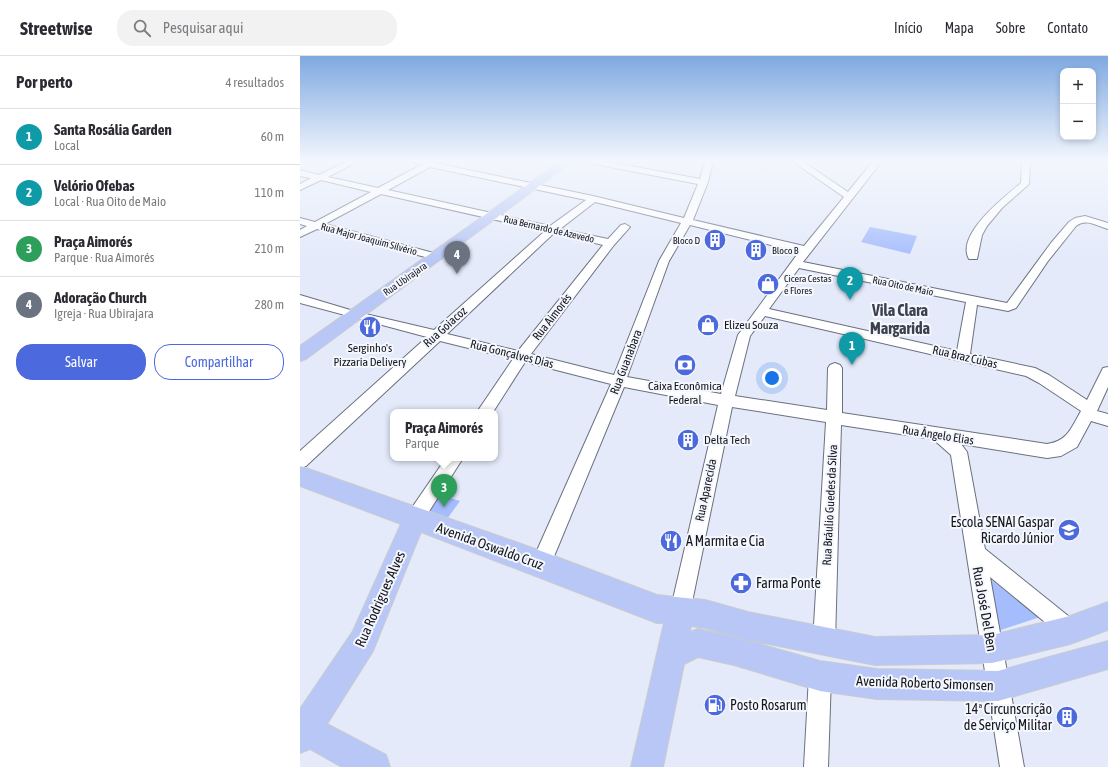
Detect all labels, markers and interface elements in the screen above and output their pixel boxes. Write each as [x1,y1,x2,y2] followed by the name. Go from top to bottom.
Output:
[117,10,397,46] search box
[20,17,93,39] text: Streetwise
[131,17,153,39] icon: search
[163,19,243,36] text: Pesquisar aqui
[894,20,923,36] text: Início
[945,20,974,36] text: Mapa
[996,20,1025,36] text: Sobre
[1047,20,1088,36] text: Contato
[1060,68,1096,140] map controls
[1060,68,1096,104] button: +
[16,72,73,92] text: Por perto
[225,75,284,90] text: 4 resultados
[1060,104,1096,140] button: −
[54,121,172,138] text: Santa Rosália Garden
[26,129,32,144] text: 1
[261,129,284,144] text: 60 m
[54,138,79,153] text: Local
[54,177,135,194] text: Velório Ofebas
[26,185,32,200] text: 2
[255,185,284,200] text: 110 m
[54,194,166,209] text: Local · Rua Oito de Maio
[503,213,596,245] street label: Rua Bernardo de Azevedo
[320,221,419,257] street label: Rua Major Joaquim Silvério
[702,227,728,253] building icon: Bloco D
[54,233,132,250] text: Praça Aimorés
[673,235,700,246] place label: Bloco D
[743,237,769,263] building icon: Bloco B
[26,241,32,256] text: 3
[255,241,284,256] text: 210 m
[444,241,470,274] pin: 4
[772,245,799,256] place label: Bloco B
[54,250,154,265] text: Parque · Rua Aimorés
[381,260,429,298] street label: Rua Ubirajara
[837,267,863,300] pin: 2
[755,271,781,297] shop icon: Cicera Cestas e Flores
[784,273,832,296] place label: Cicera Cestas e Flores
[872,274,935,298] street label: Rua Oito de Maio
[54,289,147,306] text: Adoração Church
[530,291,574,343] street label: Rua Aimorés
[26,297,32,312] text: 4
[255,297,284,312] text: 280 m
[870,301,930,337] district label: Vila Clara Margarida
[420,303,470,350] street label: Rua Goiacoz
[54,306,154,321] text: Igreja · Rua Ubirajara
[695,312,721,338] shop icon: Elizeu Souza
[357,314,383,340] restaurant icon: Serginho's Pizzaria Delivery
[724,318,779,332] place label: Elizeu Souza
[607,328,645,396] street label: Rua Guanabara
[839,332,865,365] pin: 1
[469,337,555,371] street label: Rua Gonçalves Dias
[333,341,407,369] place label: Serginho's Pizzaria Delivery
[931,343,999,371] street label: Rua Braz Cubas
[16,344,146,380] button: Salvar
[154,344,284,380] button: Compartilhar
[672,352,698,378] bank icon: Caixa Econômica Federal
[762,368,782,388] your location
[648,379,722,407] place label: Caixa Econômica Federal
[390,409,498,461] popup
[405,419,483,436] text: Praça Aimorés
[901,422,975,448] street label: Rua Ângelo Elias
[675,427,701,453] building icon: Delta Tech
[704,433,750,447] place label: Delta Tech
[405,436,439,451] text: Parque
[820,444,840,566] street label: Rua Bráulio Guedes da Silva
[693,457,719,523] street label: Rua Aparecida
[431,474,457,507] pin: 3
[951,514,1055,546] place label: Escola SENAI Gaspar Ricardo Júnior
[1056,517,1082,543] school or university icon: Escola SENAI Gaspar Ricardo Júnior
[434,519,546,573] street label: Avenida Oswaldo Cruz
[658,528,684,554] restaurant icon: A Marmita e Cia
[686,533,765,549] place label: A Marmita e Cia
[352,549,408,649] street label: Rua Rodrigues Alves
[970,565,1000,653] street label: Rua José Del Ben
[728,570,754,596] pharmacy icon: Farma Ponte
[756,575,821,591] place label: Farma Ponte
[856,673,994,693] street label: Avenida Roberto Simonsen
[702,692,728,718] fuel station icon: Posto Rosarum
[730,697,807,713] place label: Posto Rosarum
[964,701,1053,733] place label: 14ª Circunscrição de Serviço Militar
[1054,704,1080,730] building icon: 14ª Circunscrição de Serviço Militar

